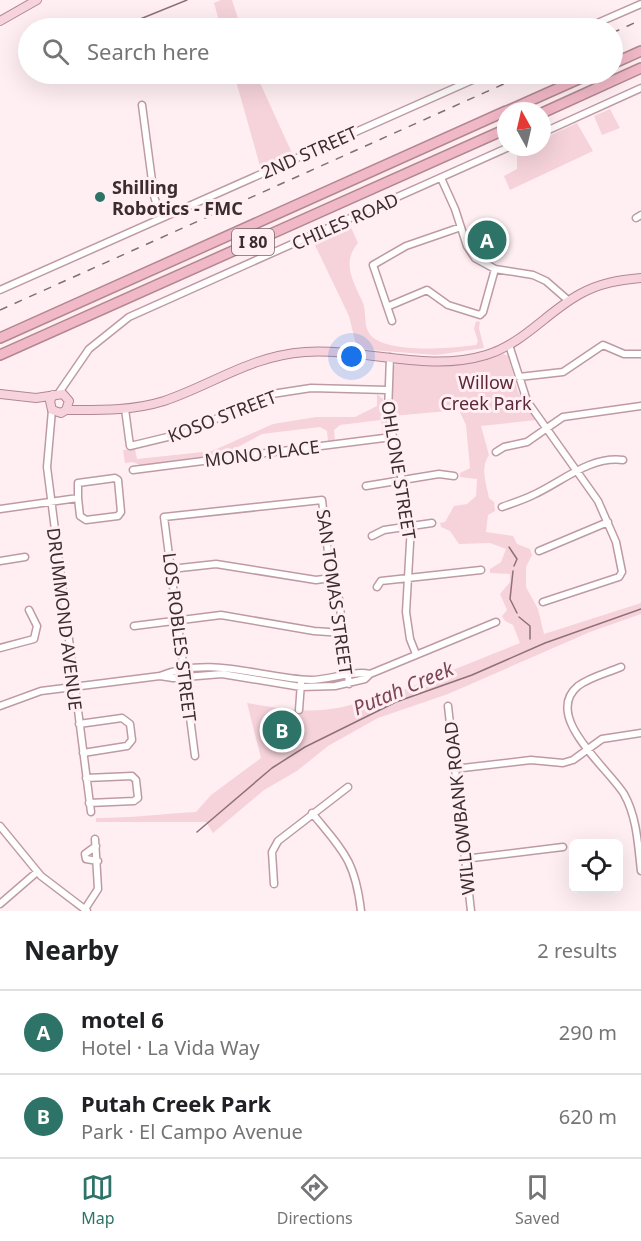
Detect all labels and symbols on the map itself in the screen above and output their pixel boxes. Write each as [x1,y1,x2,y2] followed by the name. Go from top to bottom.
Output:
[497,102,551,156] north arrow
[257,120,361,184] street label: 2ND STREET
[112,175,243,220] place label: Shilling Robotics - FMC
[288,187,402,255] street label: CHILES ROAD
[93,190,107,204] marker: Shilling Robotics - FMC
[468,218,506,262] pin: A
[232,229,274,255] road number: I 80
[337,342,366,371] your location
[440,370,532,415] park label: Willow Creek Park
[164,384,280,448] street label: KOSO STREET
[376,399,422,541] street label: OHLONE STREET
[203,434,321,472] street label: MONO PLACE
[311,508,359,676] street label: SAN TOMAS STREET
[42,526,88,712] street label: DRUMMOND AVENUE
[158,551,202,723] street label: LOS ROBLES STREET
[349,654,458,721] water label: Putah Creek
[262,708,302,752] pin: B
[438,720,480,896] street label: WILLOWBANK ROAD

